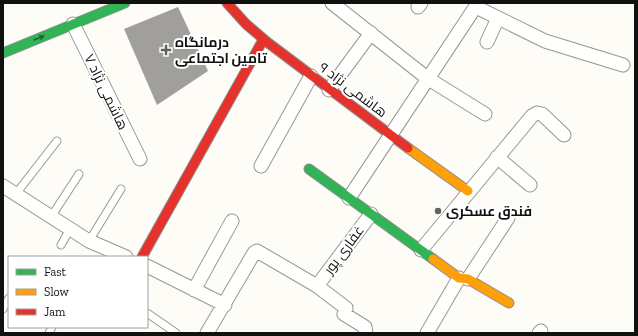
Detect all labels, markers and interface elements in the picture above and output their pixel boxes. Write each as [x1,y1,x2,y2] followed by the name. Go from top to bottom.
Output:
[175,34,268,67] place label: درمانگاه تامین اجتماعی
[34,35,46,41] one-way arrow
[160,44,172,56] marker: درمانگاه تامین اجتماعی
[80,51,132,133] street label: هاشمی نژاد ۷
[316,59,390,121] street label: هاشمی نژاد ۹
[446,203,532,220] place label: فندق عسکری
[433,206,443,216] marker: فندق عسکری
[320,222,369,279] street label: غفاری پور
[8,256,148,328] legend
[44,265,67,279] text: Fast
[44,285,70,299] text: Slow
[44,305,66,319] text: Jam

